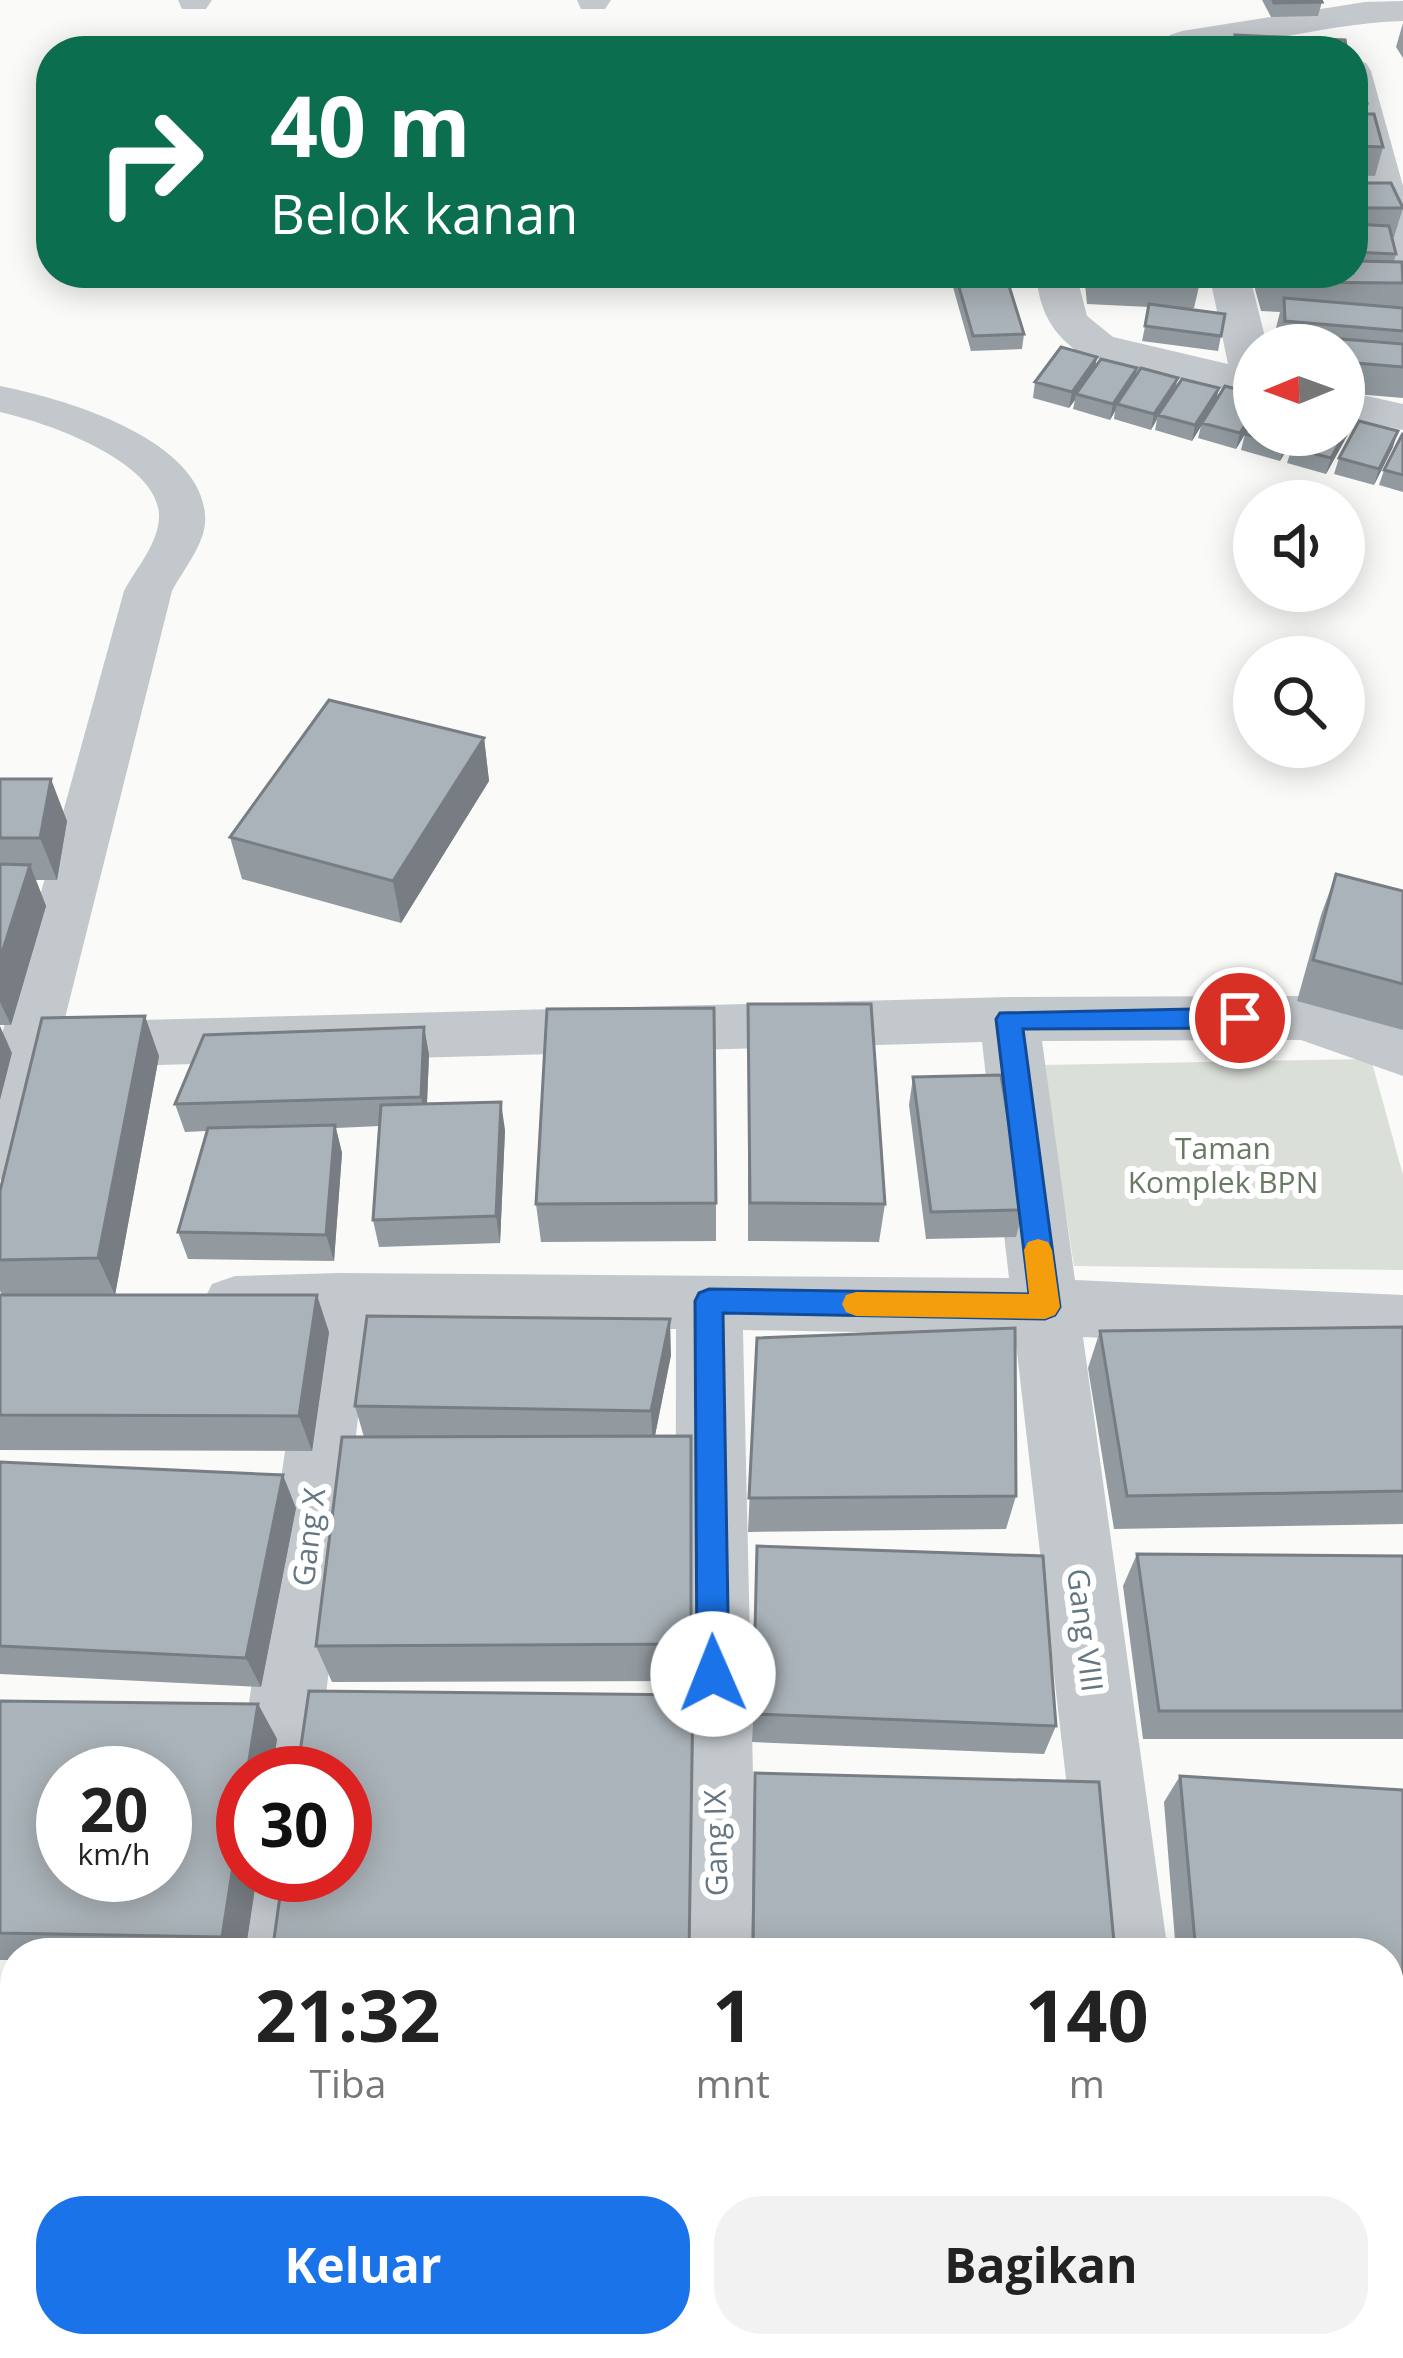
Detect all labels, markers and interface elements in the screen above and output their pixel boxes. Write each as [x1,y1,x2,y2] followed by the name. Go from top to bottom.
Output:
[270,67,470,182] text: 40 m
[72,84,228,240] icon: right
[270,176,578,250] text: Belok kanan
[1233,324,1365,456] north arrow
[1233,324,1365,768] map controls
[1233,480,1365,612] button: sound
[1233,636,1365,768] button: search
[1189,967,1291,1069] pin
[1207,985,1273,1051] icon: arrive
[1128,1127,1318,1202] park label: Taman Komplek BPN
[282,1485,334,1588] street label: Gang X
[1058,1566,1114,1694] street label: Gang VIII
[650,1611,776,1737] position arrow
[216,1746,372,1902] speed limit sign: 30
[80,1768,148,1850] text: 20
[694,1789,736,1897] street label: Gang IX
[78,1833,150,1874] text: km/h
[255,1965,441,2063] text: 21:32
[712,1965,753,2063] text: 1
[1025,1965,1149,2063] text: 140
[310,2056,386,2109] text: Tiba
[696,2056,770,2109] text: mnt
[1069,2056,1105,2109] text: m
[36,2196,690,2334] button: Keluar
[714,2196,1368,2334] button: Bagikan

